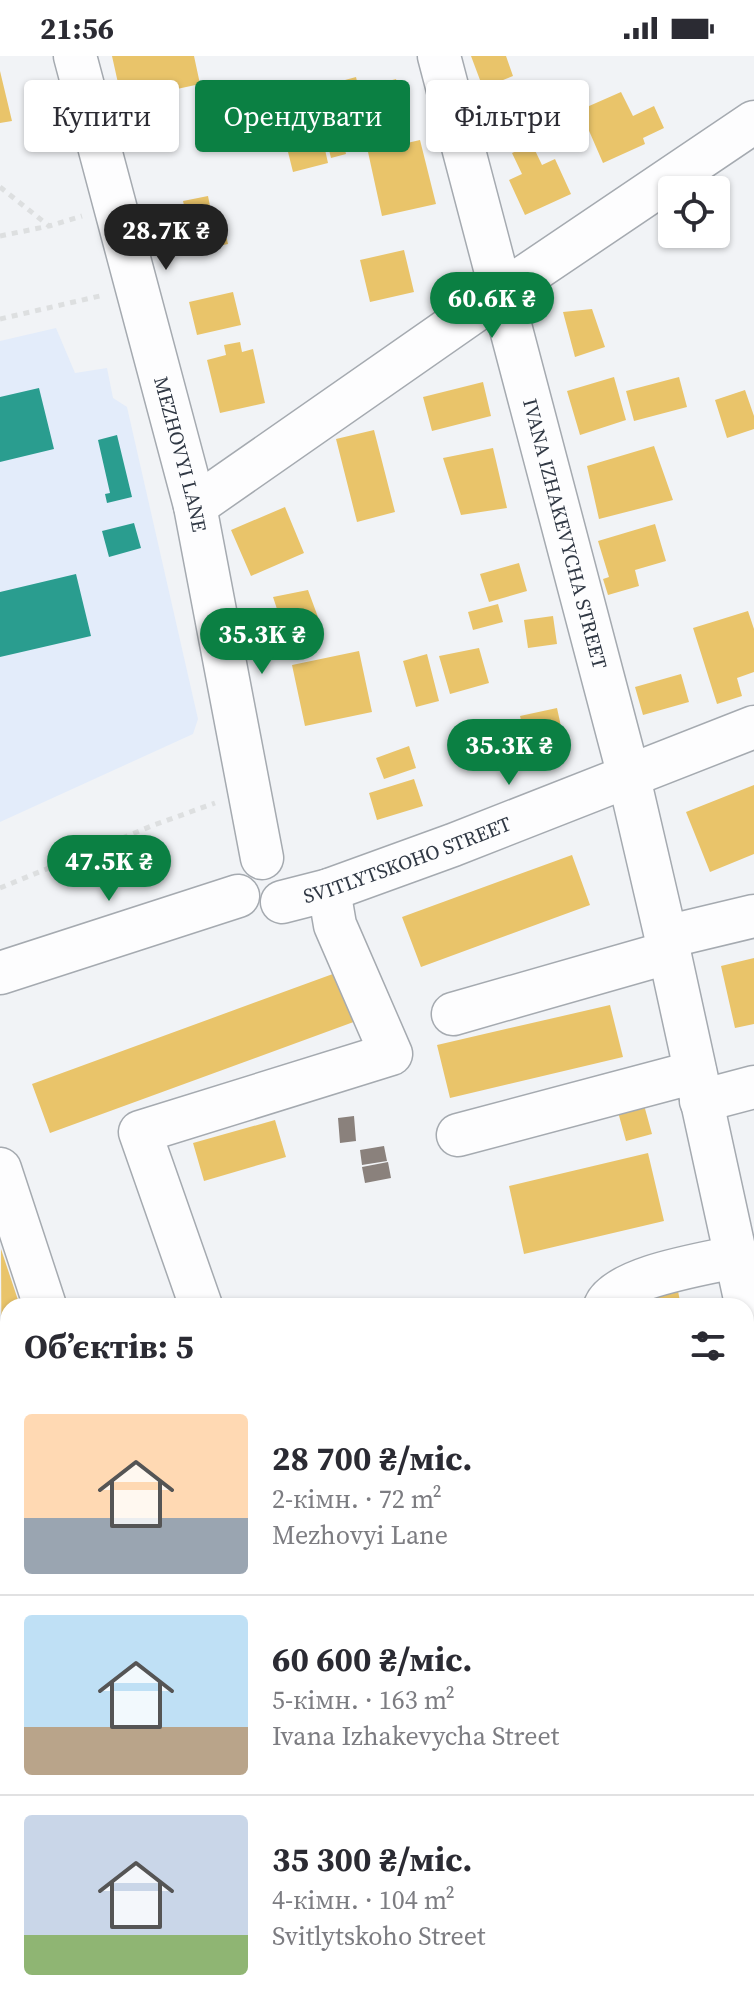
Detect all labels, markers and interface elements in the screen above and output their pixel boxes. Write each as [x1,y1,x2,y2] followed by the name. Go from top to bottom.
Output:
[40,8,114,49] text: 21:56
[24,80,179,152] chip: Купити
[195,80,410,152] chip: Орендувати
[426,80,589,152] chip: Фільтри
[658,176,730,248] map controls
[658,176,730,248] button: locate
[92,204,240,272] pin: 28.7K ₴
[122,212,210,248] text: 28.7K ₴
[418,272,566,340] pin: 60.6K ₴
[448,280,536,316] text: 60.6K ₴
[147,373,214,534] street label: MEZHOVYI LANE
[516,395,614,672] street label: IVANA IZHAKEVYCHA STREET
[188,608,336,676] pin: 35.3K ₴
[218,616,306,652] text: 35.3K ₴
[435,719,583,787] pin: 35.3K ₴
[465,727,553,763] text: 35.3K ₴
[300,810,515,910] street label: SVITLYTSKOHO STREET
[35,835,183,903] pin: 47.5K ₴
[65,843,153,879] text: 47.5K ₴
[24,1323,194,1369] text: Об’єктів: 5
[686,1324,730,1368] icon: filters
[272,1435,472,1481] text: 28 700 ₴/міс.
[88,1446,184,1542] icon: home
[272,1481,442,1517] text: 2-кімн. · 72 m²
[272,1517,448,1553] text: Mezhovyi Lane
[272,1636,472,1682] text: 60 600 ₴/міс.
[88,1647,184,1743] icon: home
[272,1682,455,1718] text: 5-кімн. · 163 m²
[272,1718,559,1754] text: Ivana Izhakevycha Street
[272,1836,472,1882] text: 35 300 ₴/міс.
[88,1847,184,1943] icon: home
[272,1882,455,1918] text: 4-кімн. · 104 m²
[272,1918,486,1954] text: Svitlytskoho Street

